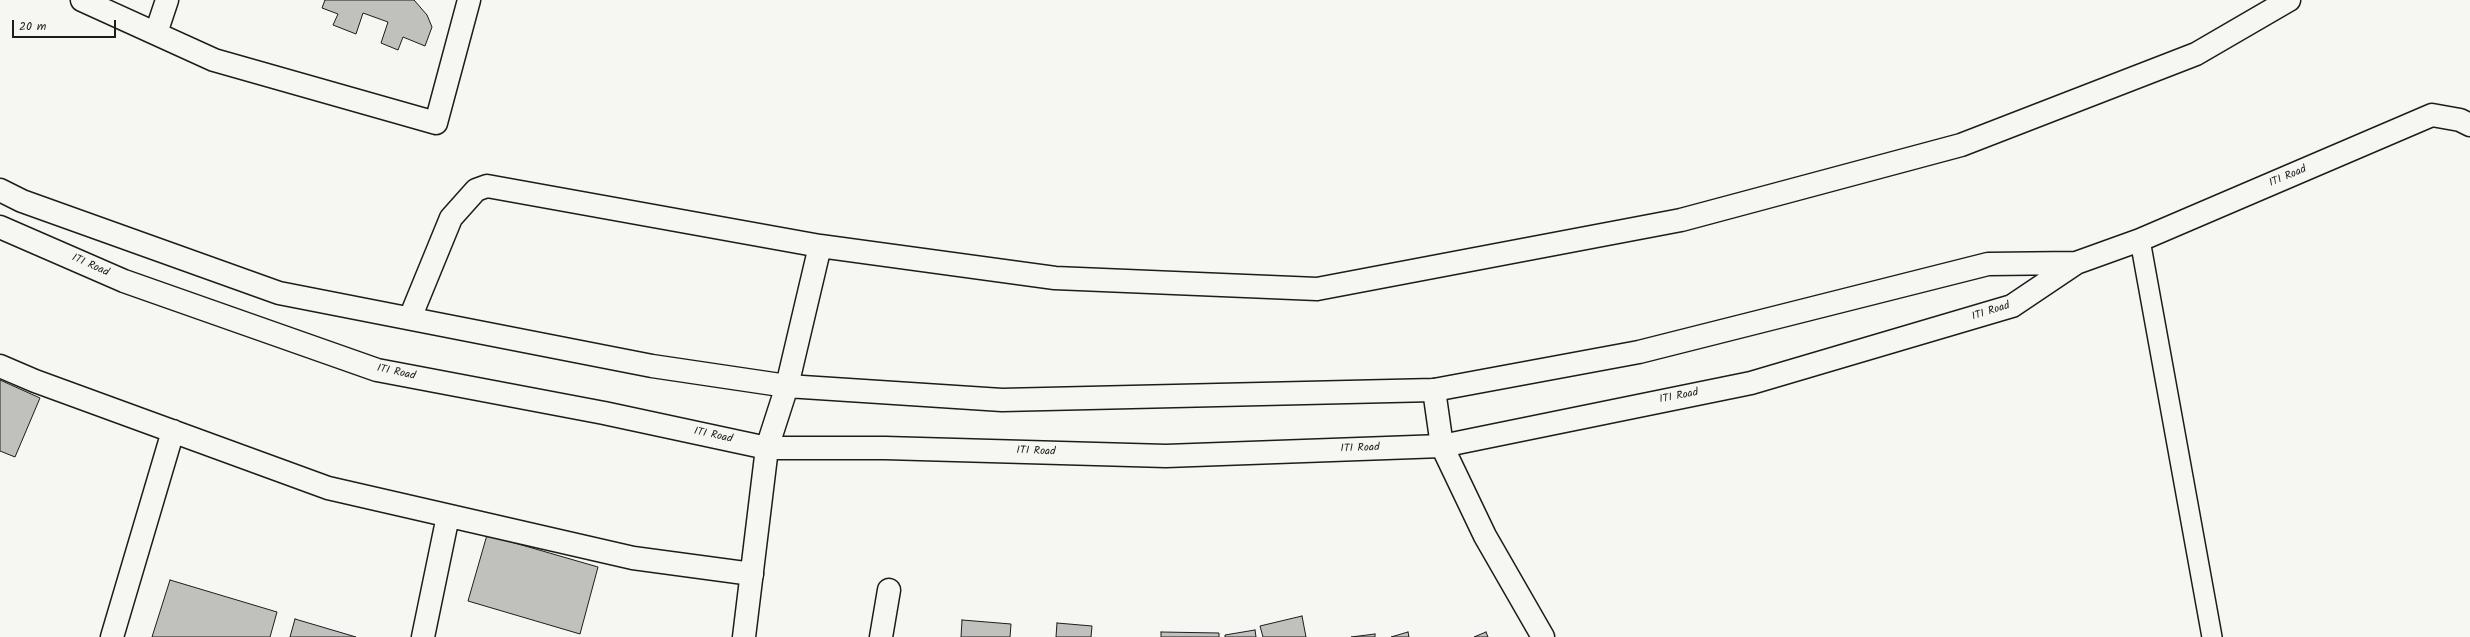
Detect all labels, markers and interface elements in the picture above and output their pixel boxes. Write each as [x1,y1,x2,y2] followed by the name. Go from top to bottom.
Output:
[14,12,118,38] scale bar
[19,17,46,36] text: 20 m
[2267,163,2309,191] street label: ITI Road
[69,252,111,280] street label: ITI Road
[1970,300,2012,324] street label: ITI Road
[375,362,417,384] street label: ITI Road
[1659,387,1699,407] street label: ITI Road
[692,425,734,447] street label: ITI Road
[1340,442,1380,456] street label: ITI Road
[1016,445,1056,459] street label: ITI Road

